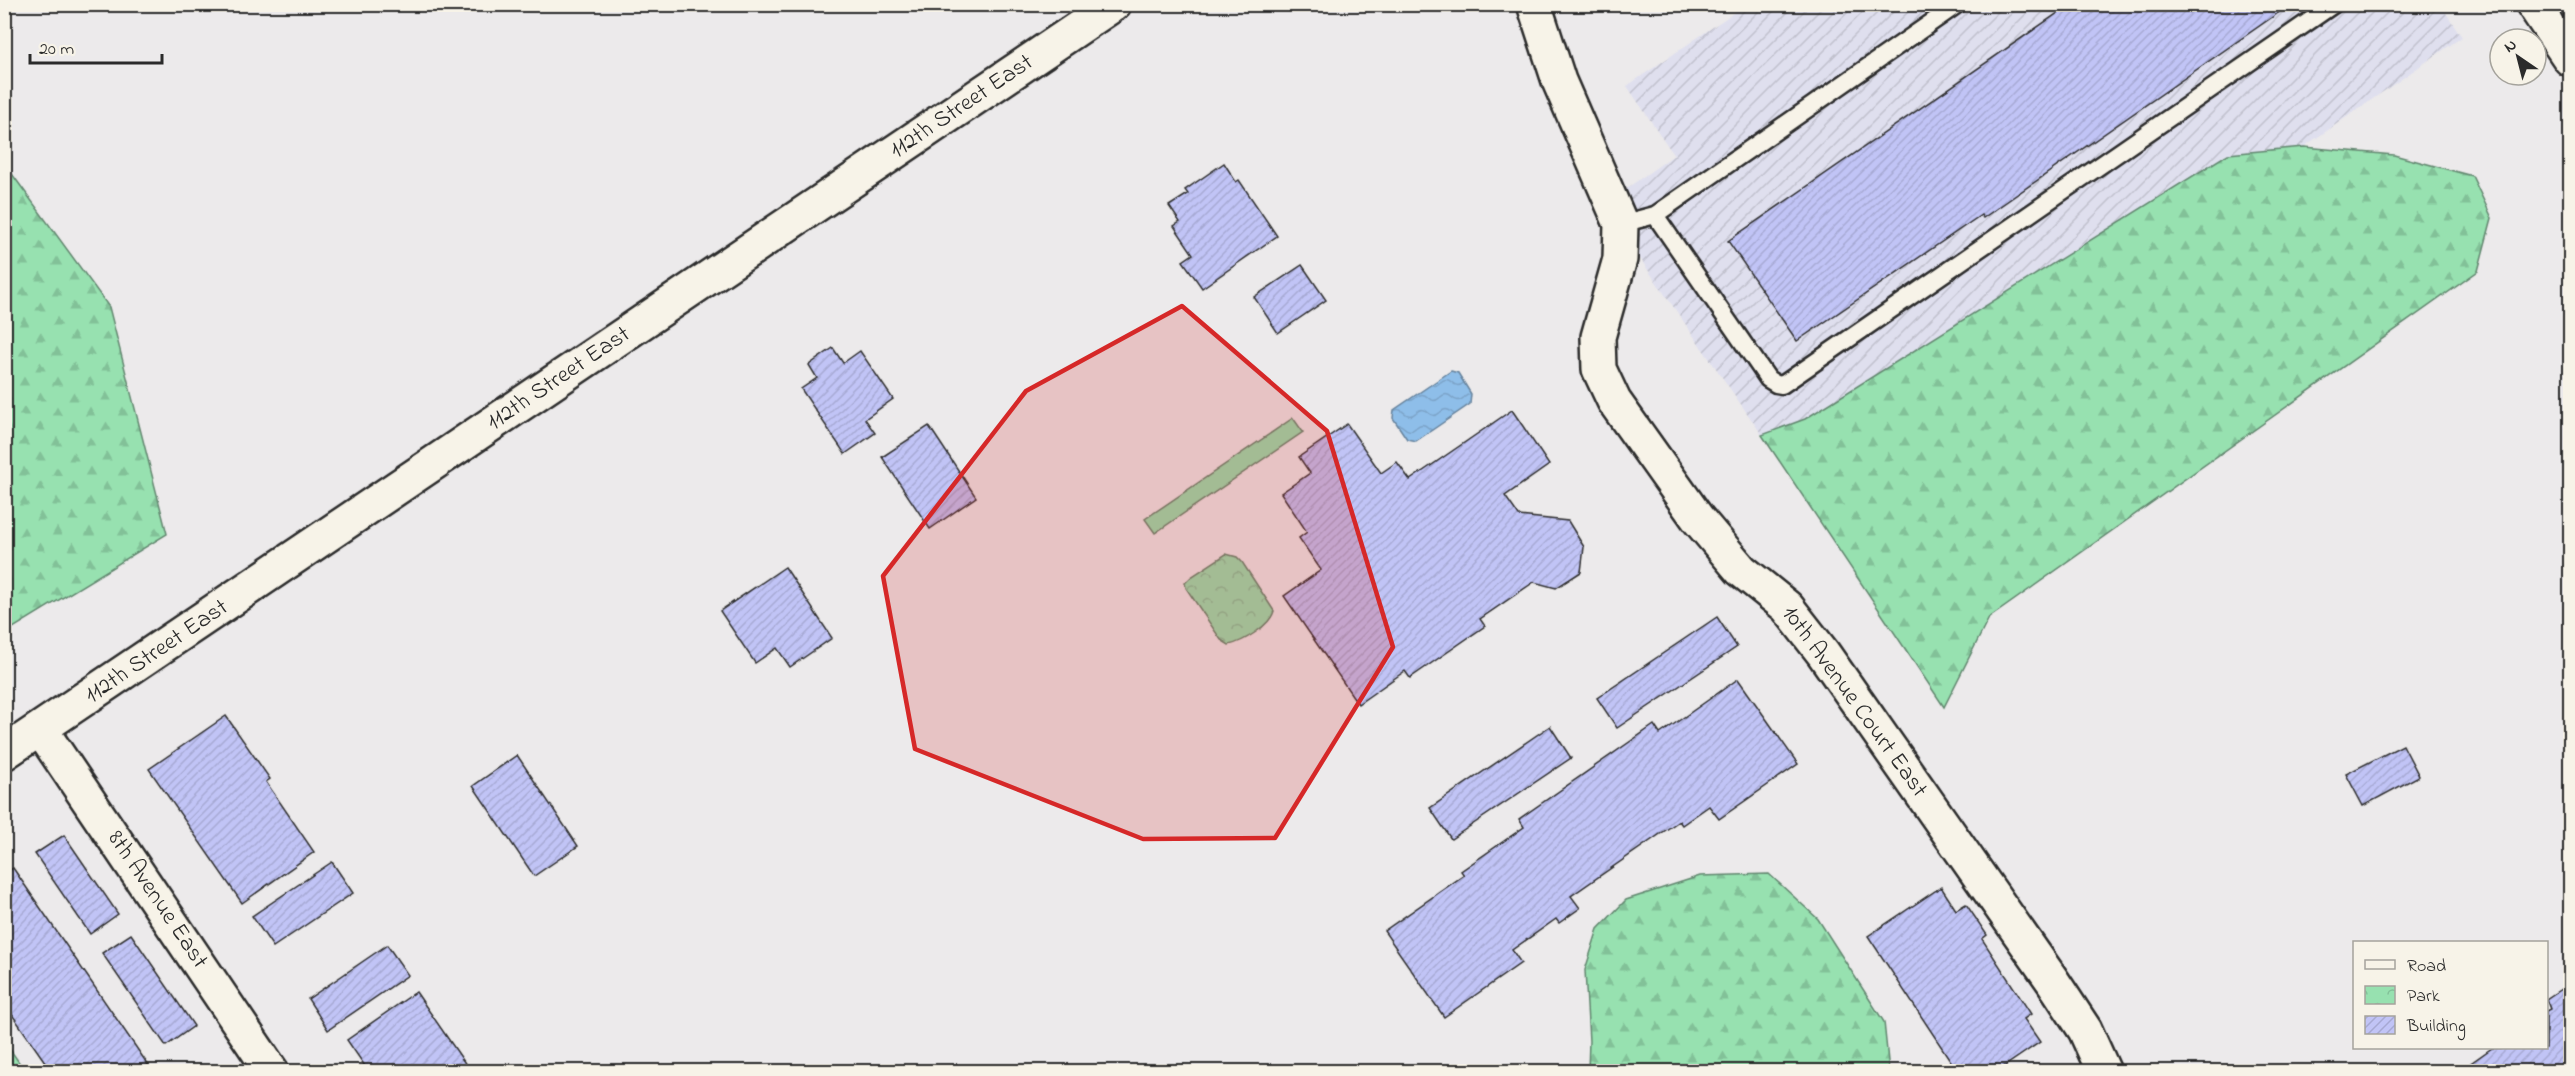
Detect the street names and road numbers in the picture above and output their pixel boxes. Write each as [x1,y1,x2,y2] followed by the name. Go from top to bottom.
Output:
[883,46,1041,168] street label: 112th Street East
[480,318,638,440] street label: 112th Street East
[78,591,236,713] street label: 112th Street East
[1772,599,1936,805] street label: 10th Avenue Court East
[98,824,216,976] street label: 8th Avenue East

